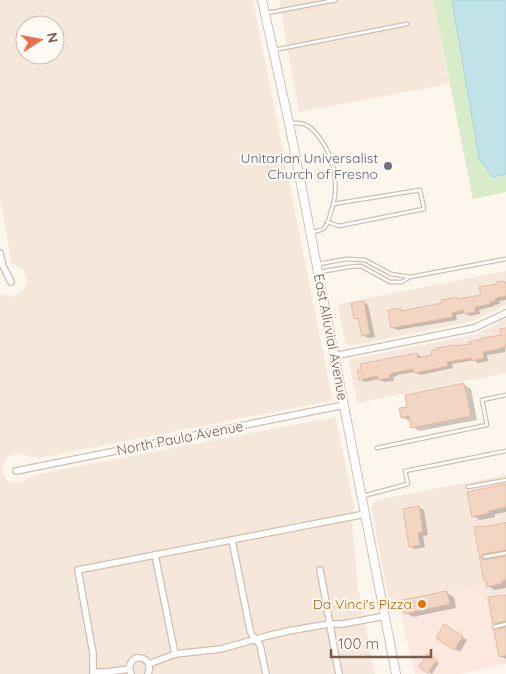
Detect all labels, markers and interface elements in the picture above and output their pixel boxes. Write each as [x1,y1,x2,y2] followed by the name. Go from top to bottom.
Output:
[15,15,65,65] north arrow
[43,31,63,44] text: N
[241,149,378,183] place label: Unitarian Universalist Church of Fresno
[382,160,394,172] marker: Unitarian Universalist Church of Fresno
[310,272,352,402] street label: East Alluvial Avenue
[115,417,245,459] street label: North Paula Avenue
[313,595,412,613] place label: Da Vinci's Pizza
[416,598,428,610] marker: Da Vinci's Pizza
[331,626,431,658] scale bar
[338,634,379,653] text: 100 m

